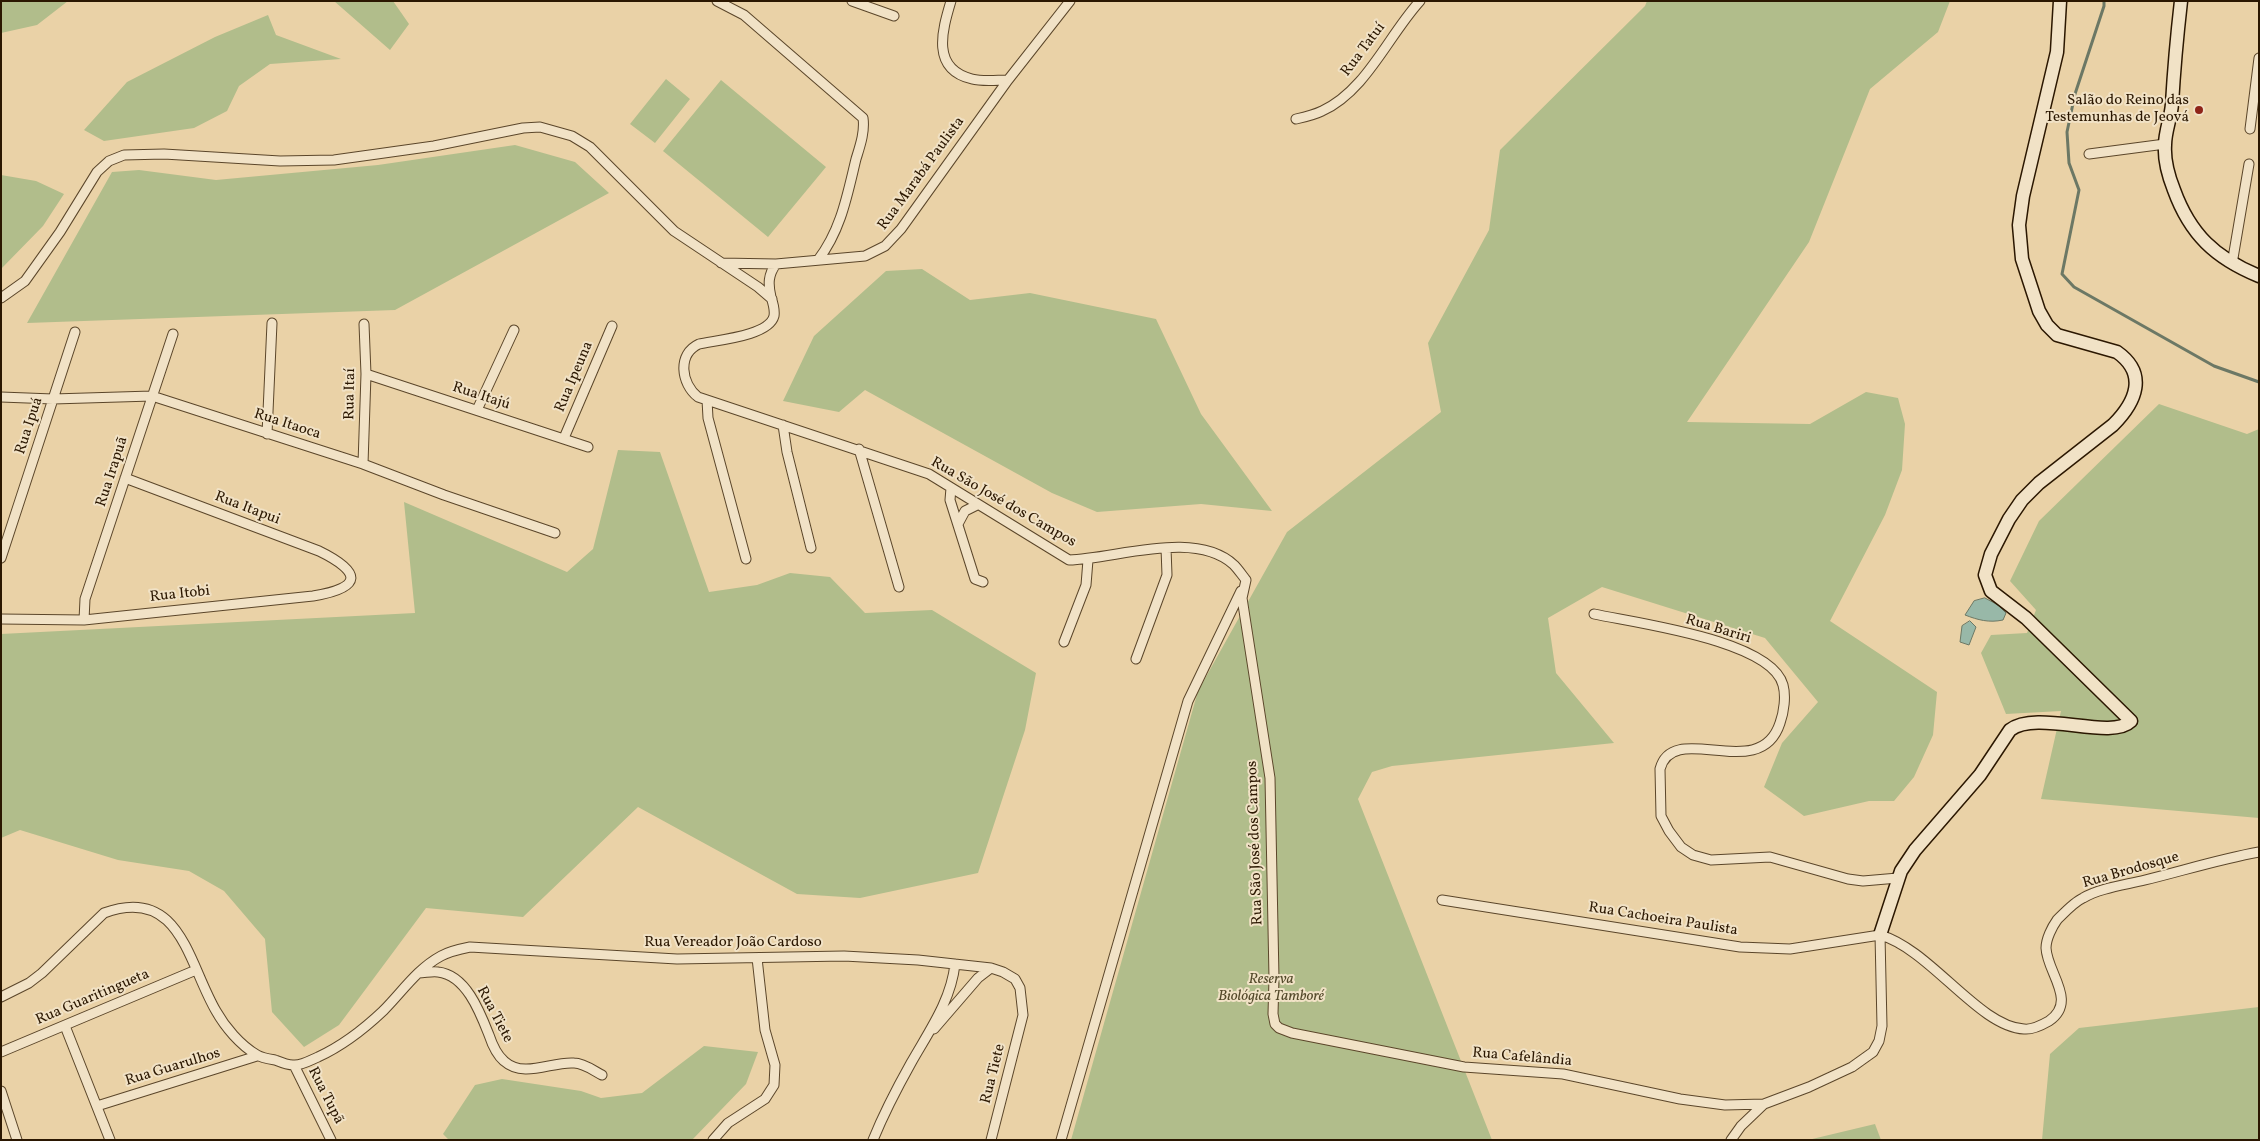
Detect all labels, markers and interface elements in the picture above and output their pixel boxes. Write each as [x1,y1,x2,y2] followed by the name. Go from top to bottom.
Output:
[1338,20,1390,80] street label: Rua Tatuí
[2045,92,2189,127] place label: Salão do Reino das Testemunhas de Jeová
[2193,104,2205,116] marker: Salão do Reino das Testemunhas de Jeová
[875,114,969,234] street label: Rua Marabá Paulista
[552,339,598,415] street label: Rua Ipeuna
[342,368,360,420] street label: Rua Itaí
[450,379,512,415] street label: Rua Itajú
[12,395,48,457] street label: Rua Ipuá
[251,406,323,444] street label: Rua Itaoca
[93,435,133,509] street label: Rua Irapuã
[927,454,1079,552] street label: Rua São José dos Campos
[212,488,282,530] street label: Rua Itapui
[149,583,211,607] street label: Rua Itobi
[1683,612,1753,648] street label: Rua Bariri
[1244,760,1268,926] street label: Rua São José dos Campos
[2081,849,2181,893] street label: Rua Brodosque
[1587,899,1739,941] street label: Rua Cachoeira Paulista
[644,934,822,952] street label: Rua Vereador João Cardoso
[34,966,152,1030] street label: Rua Guaritingueta
[1218,971,1324,1006] park label: Reserva Biológica Tamboré
[472,984,516,1046] street label: Rua Tiete
[978,1042,1010,1106] street label: Rua Tiete
[123,1045,223,1091] street label: Rua Guarulhos
[1471,1045,1573,1071] street label: Rua Cafelândia
[303,1064,347,1128] street label: Rua Tupã

